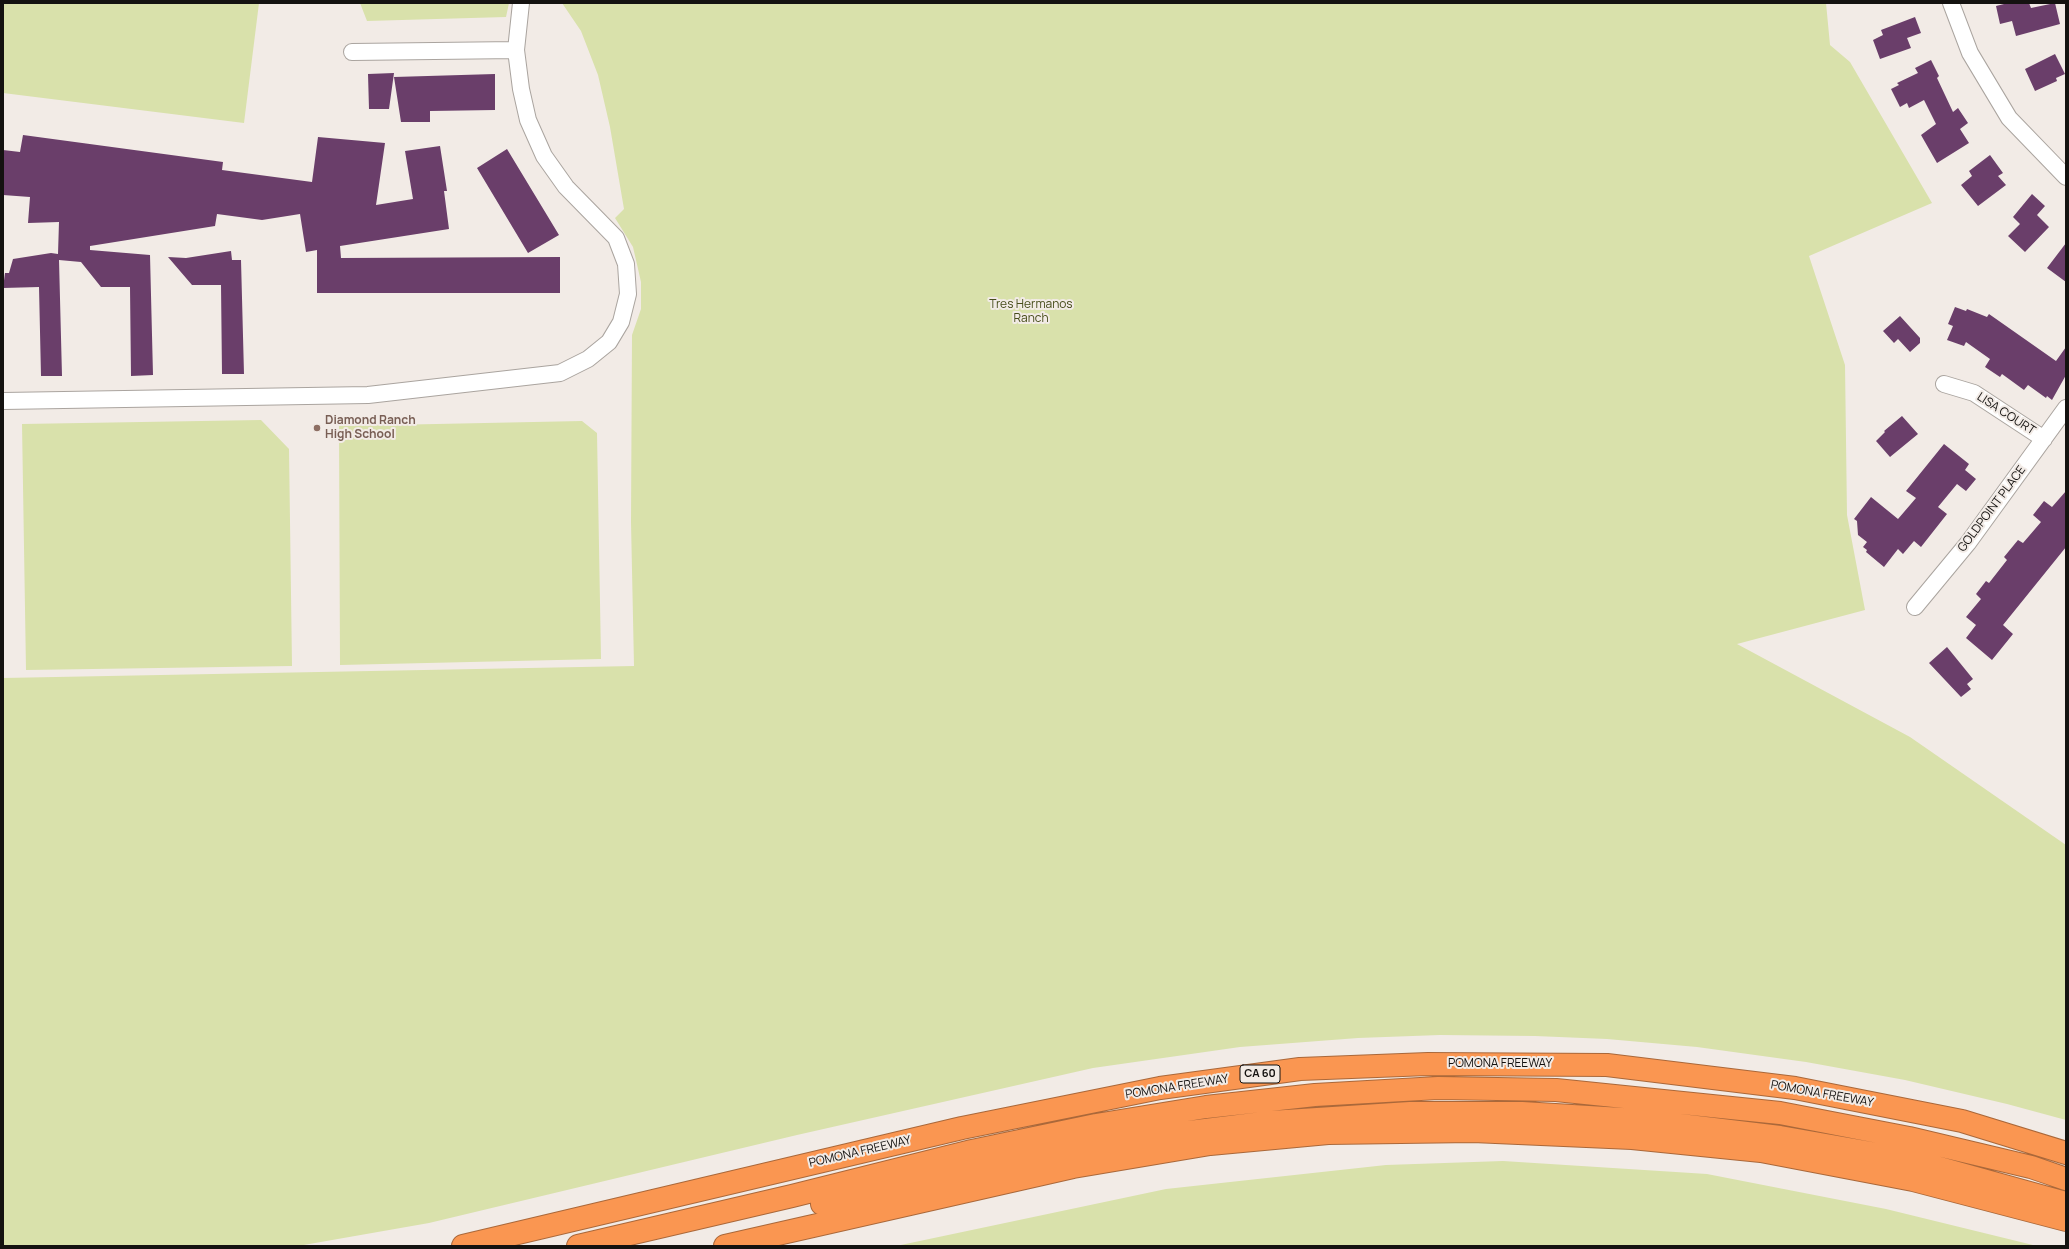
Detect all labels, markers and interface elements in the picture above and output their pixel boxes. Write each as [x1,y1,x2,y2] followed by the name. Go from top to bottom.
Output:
[989,298,1073,326] park label: Tres Hermanos Ranch
[1974,390,2038,438] street label: LISA COURT
[325,414,416,442] place label: Diamond Ranch High School
[312,423,322,433] marker: Diamond Ranch High School
[1955,463,2029,555] street label: GOLDPOINT PLACE
[1448,1057,1552,1071] street label: POMONA FREEWAY
[1240,1065,1280,1083] road number: CA 60
[1124,1072,1230,1102] street label: POMONA FREEWAY
[1769,1078,1875,1110] street label: POMONA FREEWAY
[808,1133,912,1171] street label: POMONA FREEWAY

